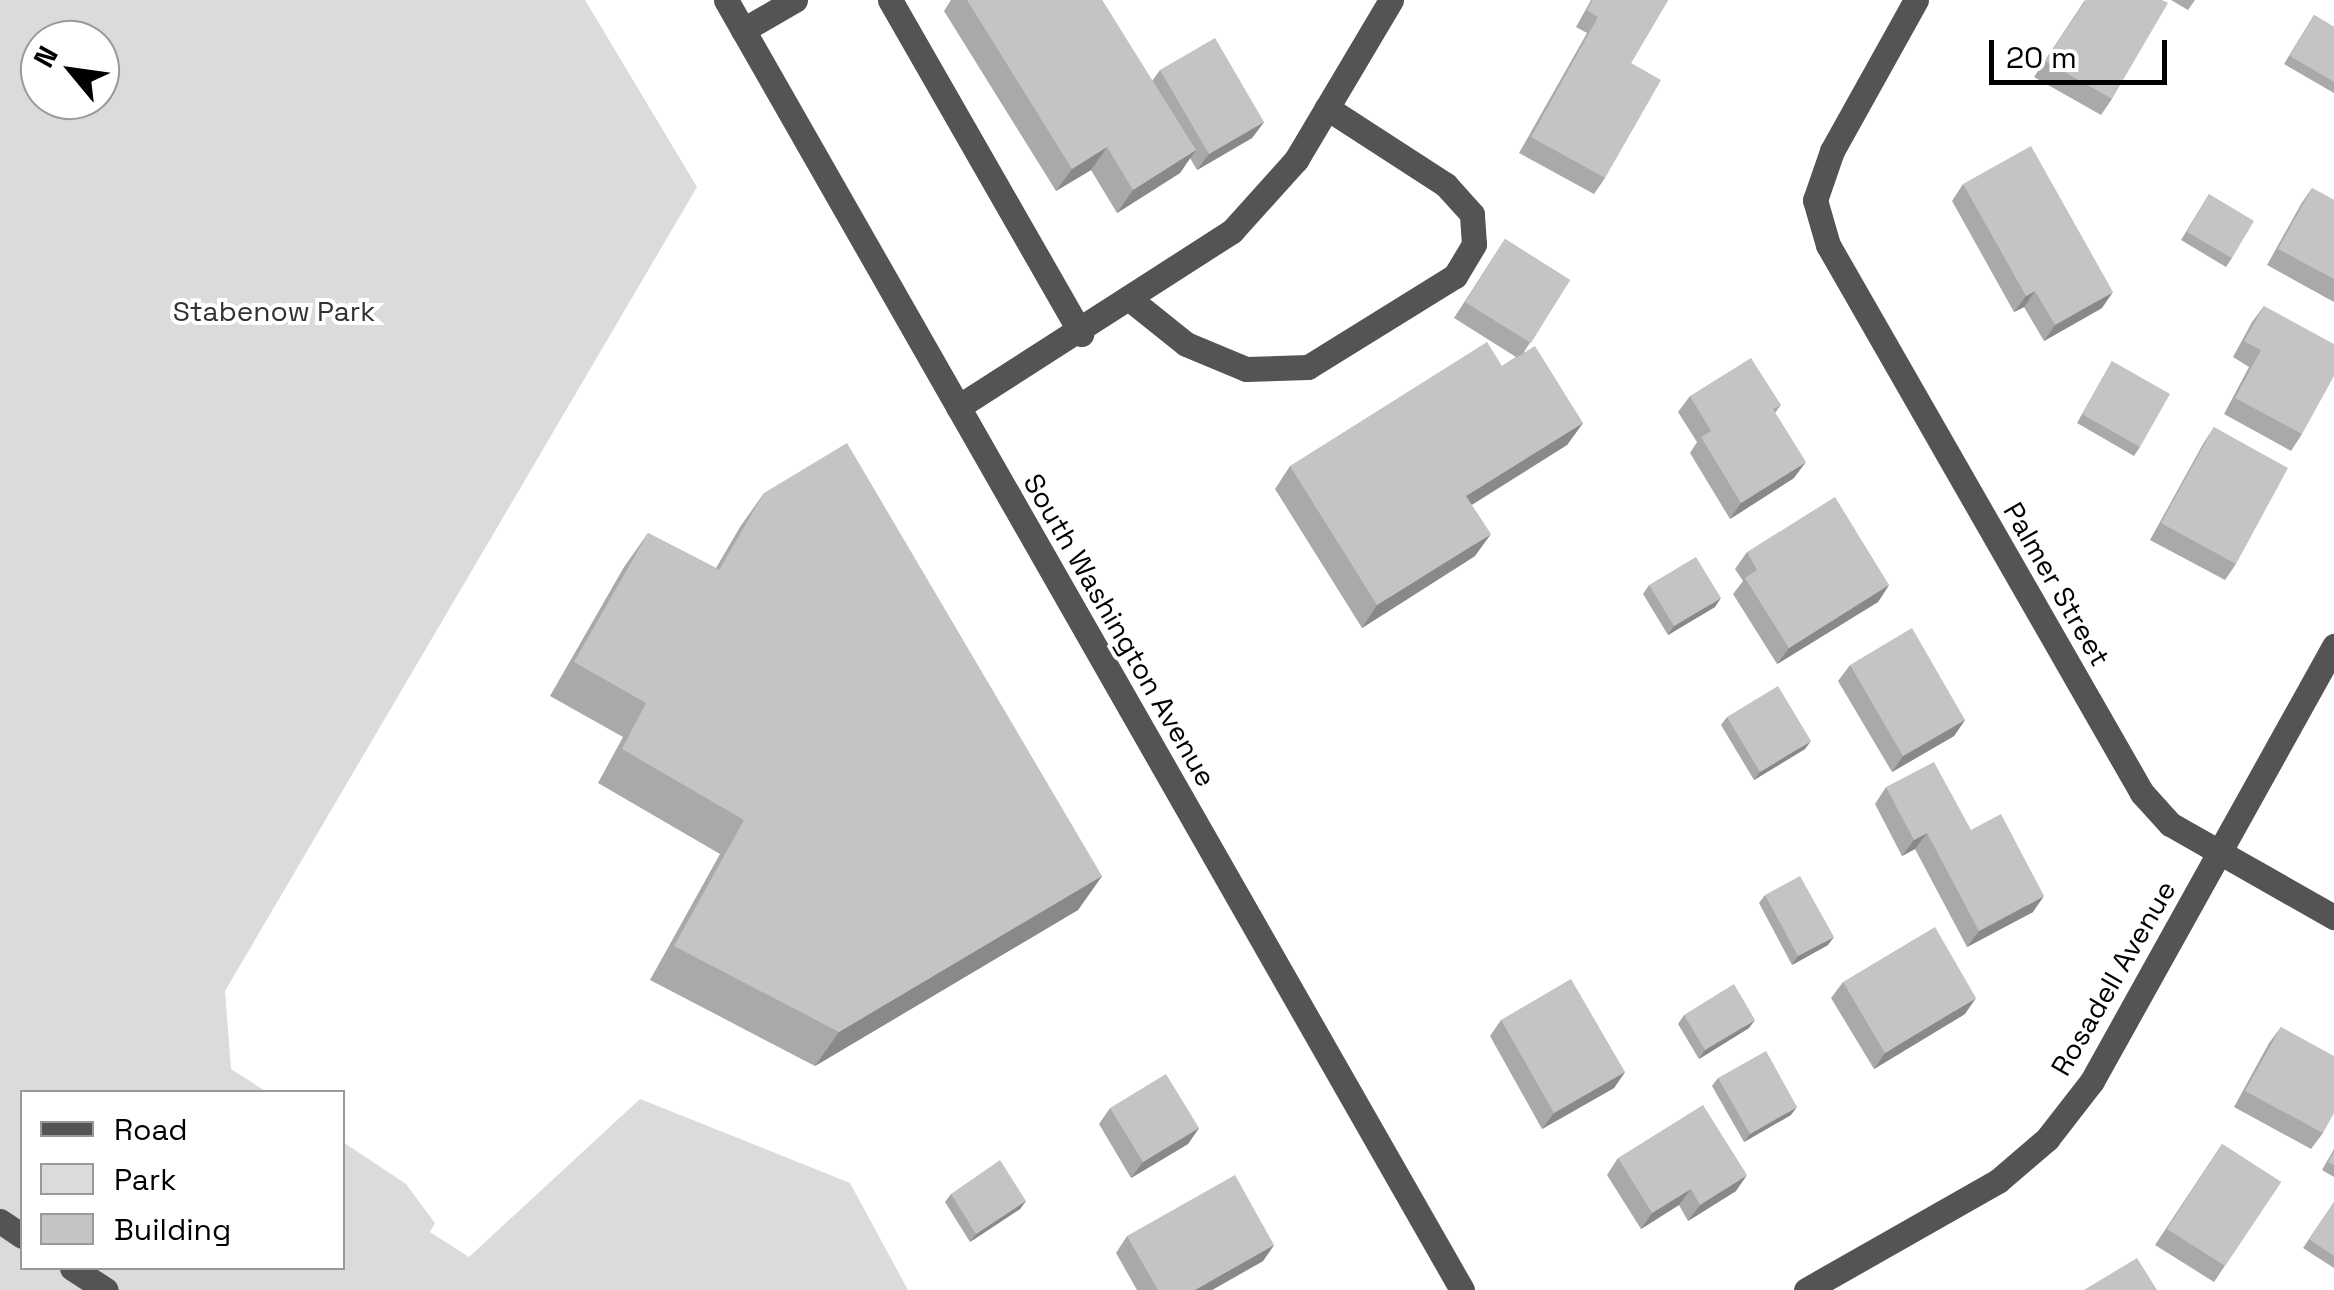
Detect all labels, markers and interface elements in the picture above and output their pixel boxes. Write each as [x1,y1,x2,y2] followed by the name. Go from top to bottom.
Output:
[20,20,120,120] north arrow
[1994,20,2172,82] scale bar
[2006,38,2077,77] text: 20 m
[25,39,66,73] text: N
[173,294,375,328] park label: Stabenow Park
[1016,467,1224,793] street label: South Washington Avenue
[1997,496,2117,672] street label: Palmer Street
[2044,874,2182,1082] street label: Rosadell Avenue
[20,1090,345,1270] legend
[114,1110,188,1149] text: Road
[114,1160,176,1199] text: Park
[114,1210,231,1249] text: Building

